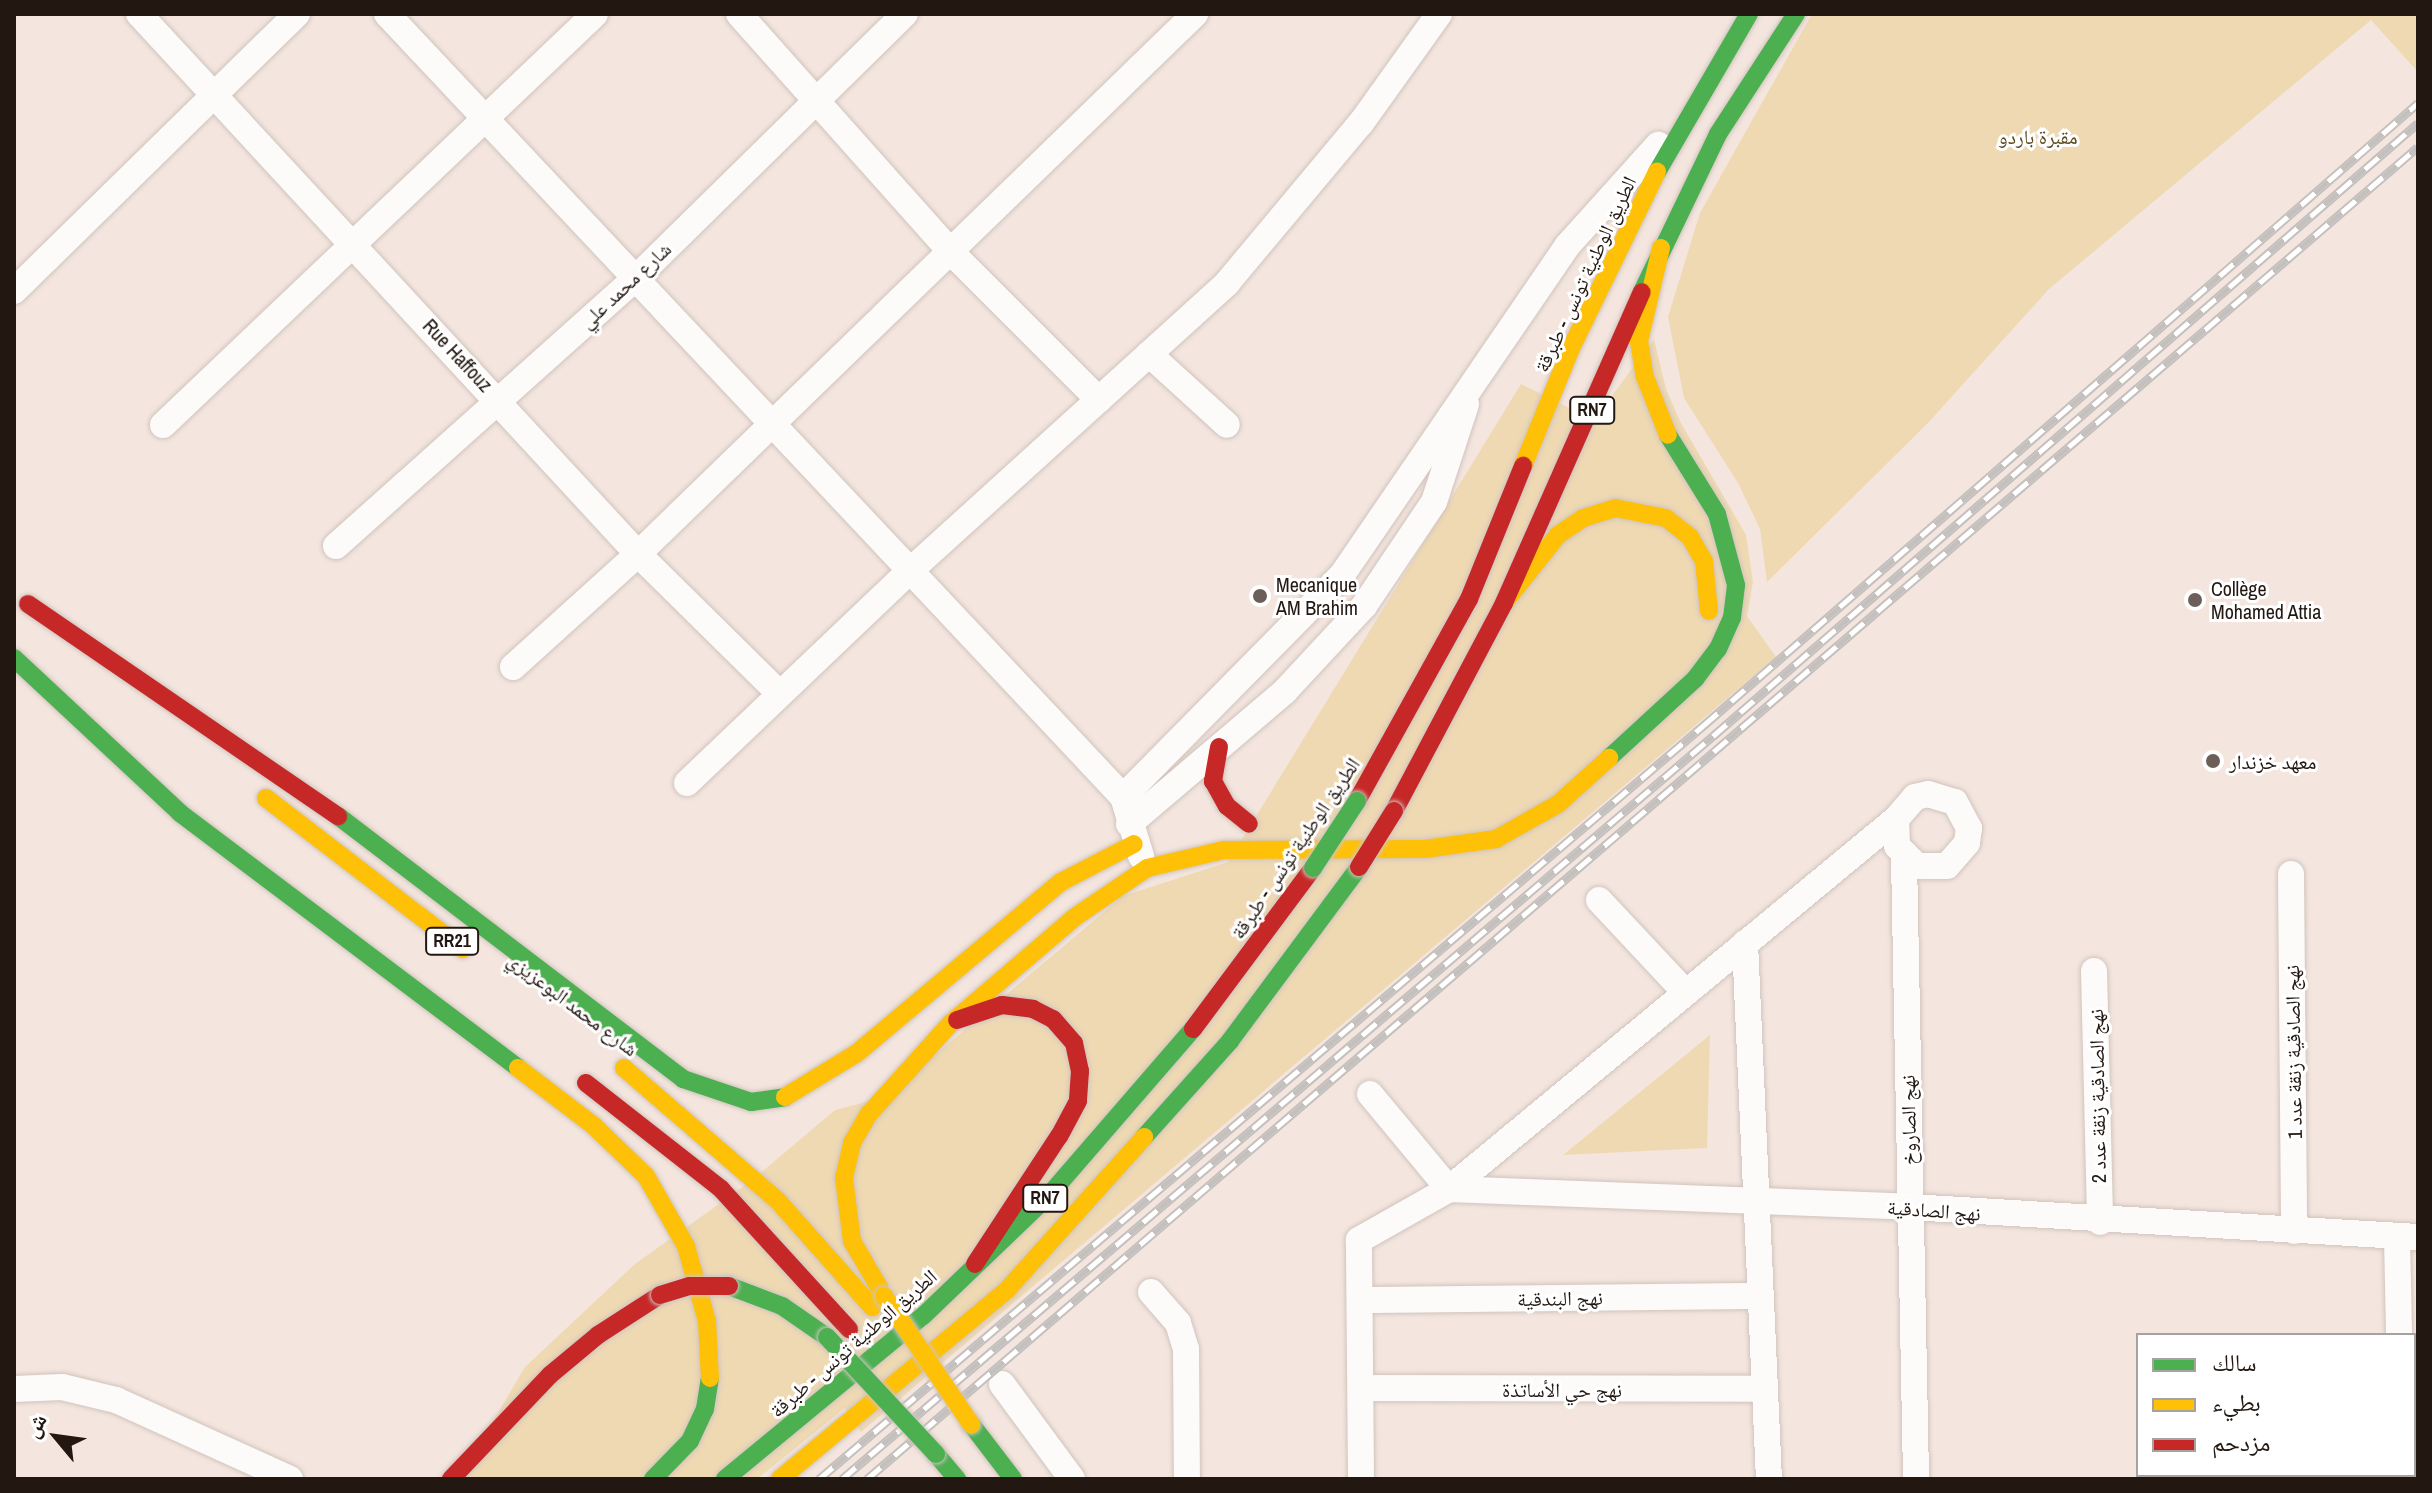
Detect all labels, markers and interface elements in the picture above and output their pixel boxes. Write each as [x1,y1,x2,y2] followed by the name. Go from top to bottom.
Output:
[1998,124,2078,148] park label: مقبرة باردو
[1529,172,1641,376] street label: الطريق الوطنية تونس - طبرقة
[574,237,676,333] street label: شارع محمد علي
[418,314,498,396] street label: Rue Haffouz
[1568,396,1616,424] road number: RN7
[1276,572,1358,619] place label: Mecanique AM Brahim
[2211,576,2322,623] place label: Collège Mohamed Attia
[1251,587,1269,605] marker: Mecanique AM Brahim
[2186,591,2204,609] marker: Collège Mohamed Attia
[2229,749,2316,773] place label: معهد خزندار
[2204,752,2222,770] marker: معهد خزندار
[1225,753,1365,943] street label: الطريق الوطنية تونس - طبرقة
[424,927,480,955] road number: RR21
[503,947,643,1061] street label: شارع محمد البوعزيزي
[2279,965,2307,1139] street label: نهج الصادقية زنقة عدد 1
[2083,1009,2111,1183] street label: نهج الصادقية زنقة عدد 2
[1895,1075,1921,1165] street label: نهج الصاروخ
[1021,1184,1069,1212] road number: RN7
[1887,1195,1981,1225] street label: نهج الصادقية
[765,1264,941,1422] street label: الطريق الوطنية تونس - طبرقة
[1517,1285,1603,1311] street label: نهج البندقية
[2136,1333,2416,1477] legend
[2212,1346,2257,1378] text: سالك
[1502,1377,1622,1401] street label: نهج حي الأساتذة
[2212,1386,2261,1418] text: بطيء
[16,1397,96,1477] north arrow
[16,1408,54,1443] text: ش
[2212,1426,2271,1458] text: مزدحم

